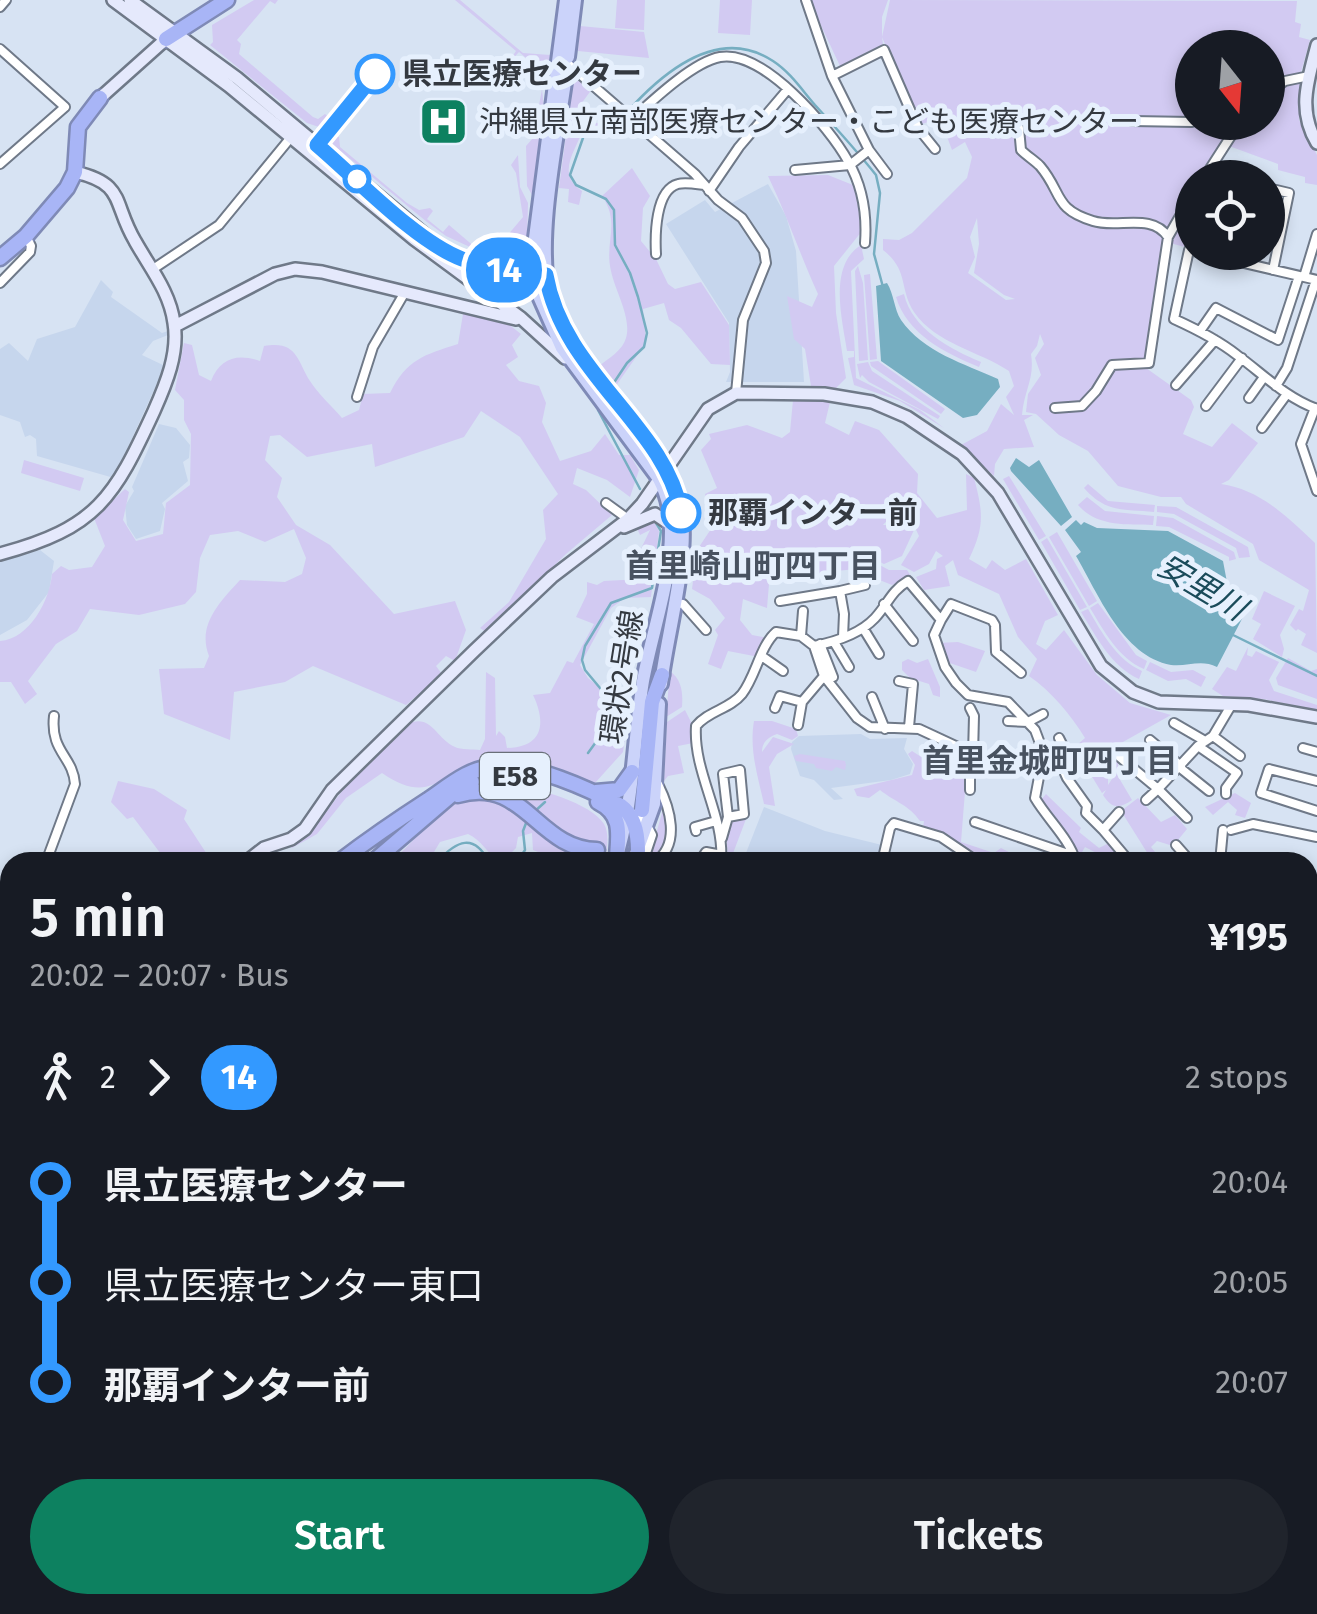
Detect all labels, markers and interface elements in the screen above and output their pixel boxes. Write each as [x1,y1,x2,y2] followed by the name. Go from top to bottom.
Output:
[1175,30,1285,140] north arrow
[1175,30,1285,270] map controls
[356,55,394,93] marker: 県立医療センター
[402,56,642,92] place label: 県立医療センター
[418,96,470,148] hospital icon: 沖縄県立南部医療センター・こども医療センター
[479,104,1139,140] place label: 沖縄県立南部医療センター・こども医療センター
[1175,160,1285,270] button: locate
[344,166,370,192] unlabelled marker
[459,238,549,302] line badge: 14
[486,249,522,291] text: 14
[662,494,700,532] marker: 那覇インター前
[708,495,918,531] place label: 那覇インター前
[1151,546,1255,630] water label: 安里川
[625,547,881,585] district label: 首里崎山町四丁目
[594,608,650,746] street label: 環状2号線
[922,742,1178,780] district label: 首里金城町四丁目
[480,753,550,799] road number: E58
[30,885,166,951] text: 5 min
[1208,914,1288,960] text: ¥195
[30,956,289,994] text: 20:02 – 20:07 · Bus
[30,1050,85,1105] icon: walk
[131,1050,186,1105] icon: forward
[221,1056,257,1098] text: 14
[100,1058,116,1096] text: 2
[1185,1058,1288,1096] text: 2 stops
[104,1163,408,1209] text: 県立医療センター
[1212,1163,1288,1201] text: 20:04
[104,1263,484,1309] text: 県立医療センター東口
[1213,1263,1288,1301] text: 20:05
[104,1363,370,1409] text: 那覇インター前
[1215,1363,1288,1401] text: 20:07
[30,1479,649,1594] button: Start
[669,1479,1288,1594] button: Tickets

